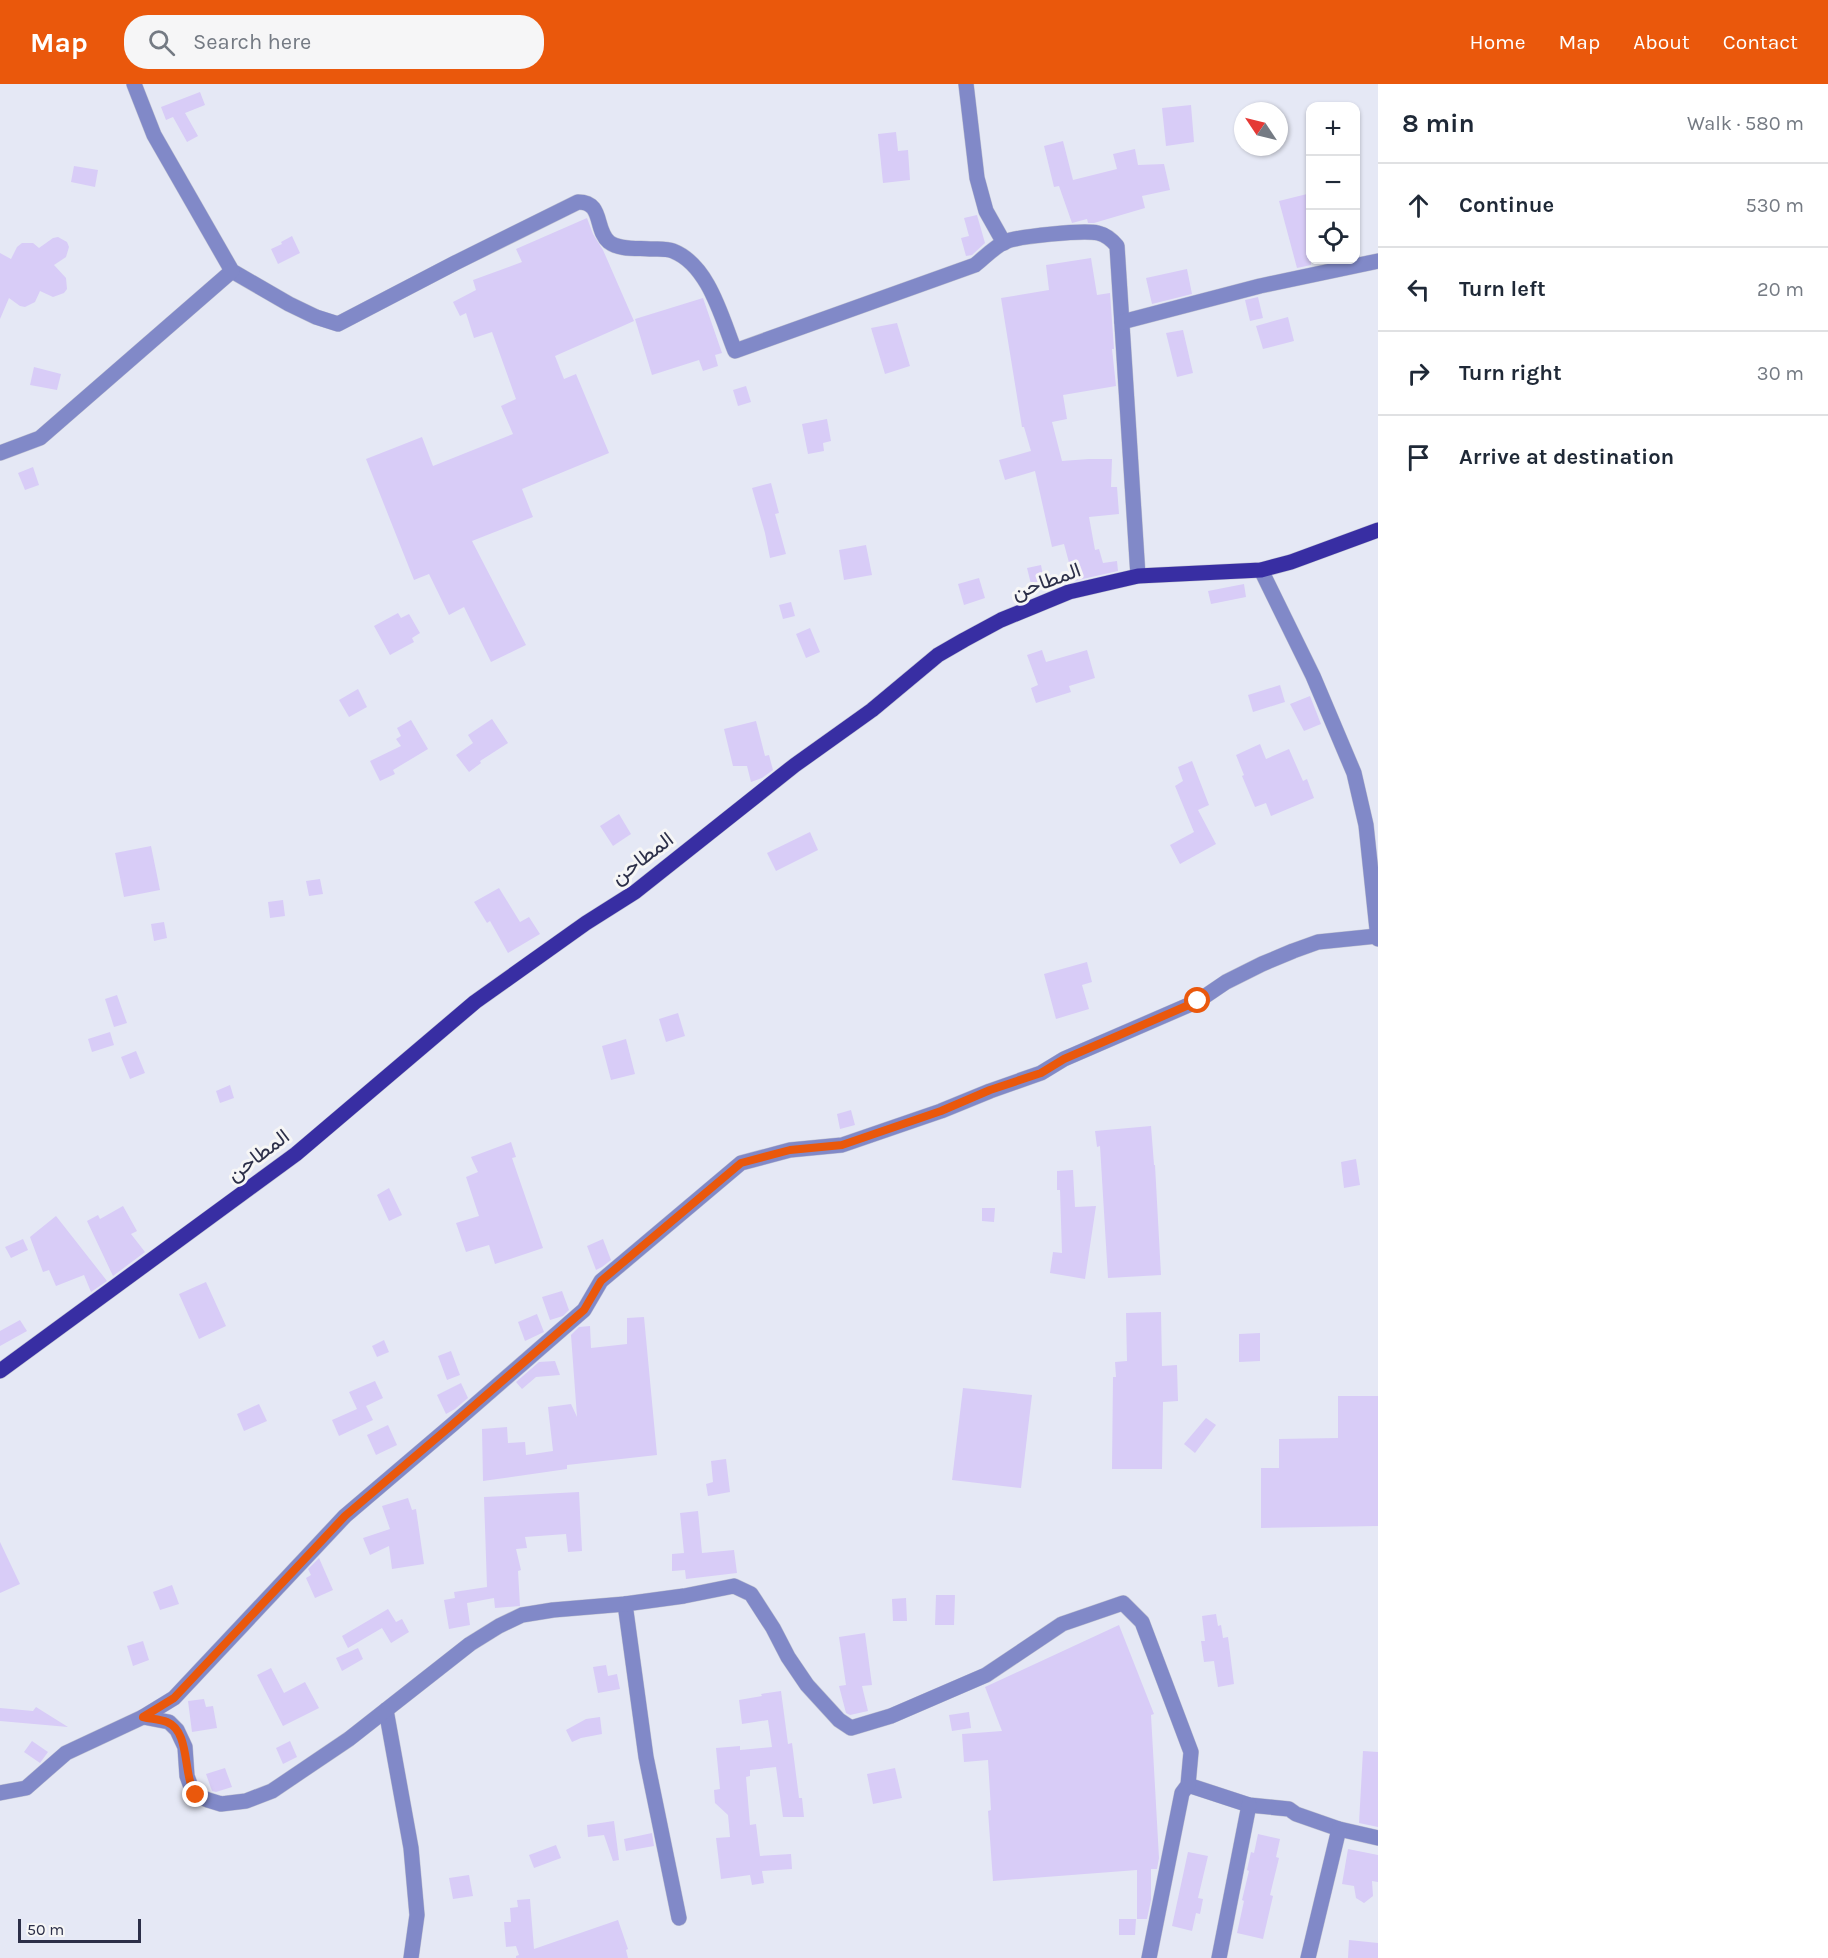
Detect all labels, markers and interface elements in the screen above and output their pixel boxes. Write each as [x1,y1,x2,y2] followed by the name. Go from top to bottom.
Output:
[124,15,544,69] search box
[30,26,88,59] text: Map
[145,26,178,59] icon: search
[193,29,311,55] text: Search here
[1470,30,1526,54] text: Home
[1559,30,1600,54] text: Map
[1633,30,1690,54] text: About
[1723,30,1798,54] text: Contact
[1234,102,1288,156] north arrow
[1306,102,1360,264] map controls
[1306,102,1360,156] button: +
[1402,108,1475,139] text: 8 min
[1687,112,1804,135] text: Walk · 580 m
[1306,156,1360,210] button: −
[1402,189,1435,222] icon: ahead
[1459,192,1554,218] text: Continue
[1746,194,1804,217] text: 530 m
[1306,210,1360,264] button: locate
[1402,273,1435,306] icon: left
[1459,276,1546,302] text: Turn left
[1757,278,1804,301] text: 20 m
[1402,357,1435,390] icon: right
[1459,360,1562,386] text: Turn right
[1757,362,1804,385] text: 30 m
[1402,441,1435,474] icon: arrive
[1459,444,1674,470] text: Arrive at destination
[1008,557,1084,605] street label: المطاحن
[606,827,678,889] street label: المطاحن
[1184,987,1210,1013] route start
[222,1124,294,1186] street label: المطاحن
[182,1781,208,1807] route end
[18,1916,141,1944] scale bar
[27,1920,64,1939] text: 50 m

